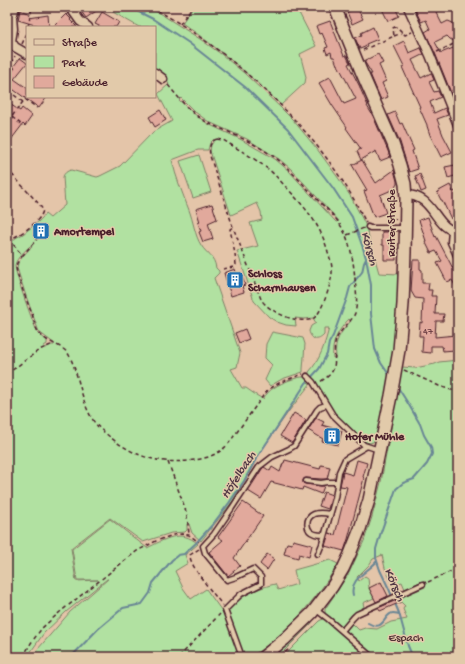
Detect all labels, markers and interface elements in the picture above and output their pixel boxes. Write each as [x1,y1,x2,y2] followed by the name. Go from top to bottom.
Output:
[26,26,156,98] legend
[62,37,98,51] text: Straße
[61,57,87,71] text: Park
[62,77,108,91] text: Gebäude
[386,188,400,257] street label: Ruiter Straße
[31,221,51,241] building icon: Amortempel
[53,226,115,240] place label: Amortempel
[357,230,381,268] water label: Körsch
[248,268,316,296] place label: Schloss Scharnhausen
[225,270,245,290] building icon: Schloss Scharnhausen
[423,326,434,338] house number: 47
[322,426,342,446] building icon: Hofer Mühle
[345,431,405,445] place label: Hofer Mühle
[218,448,260,502] water label: Höfelbach
[380,566,408,605] water label: Körsch
[389,632,424,646] park label: Espach

